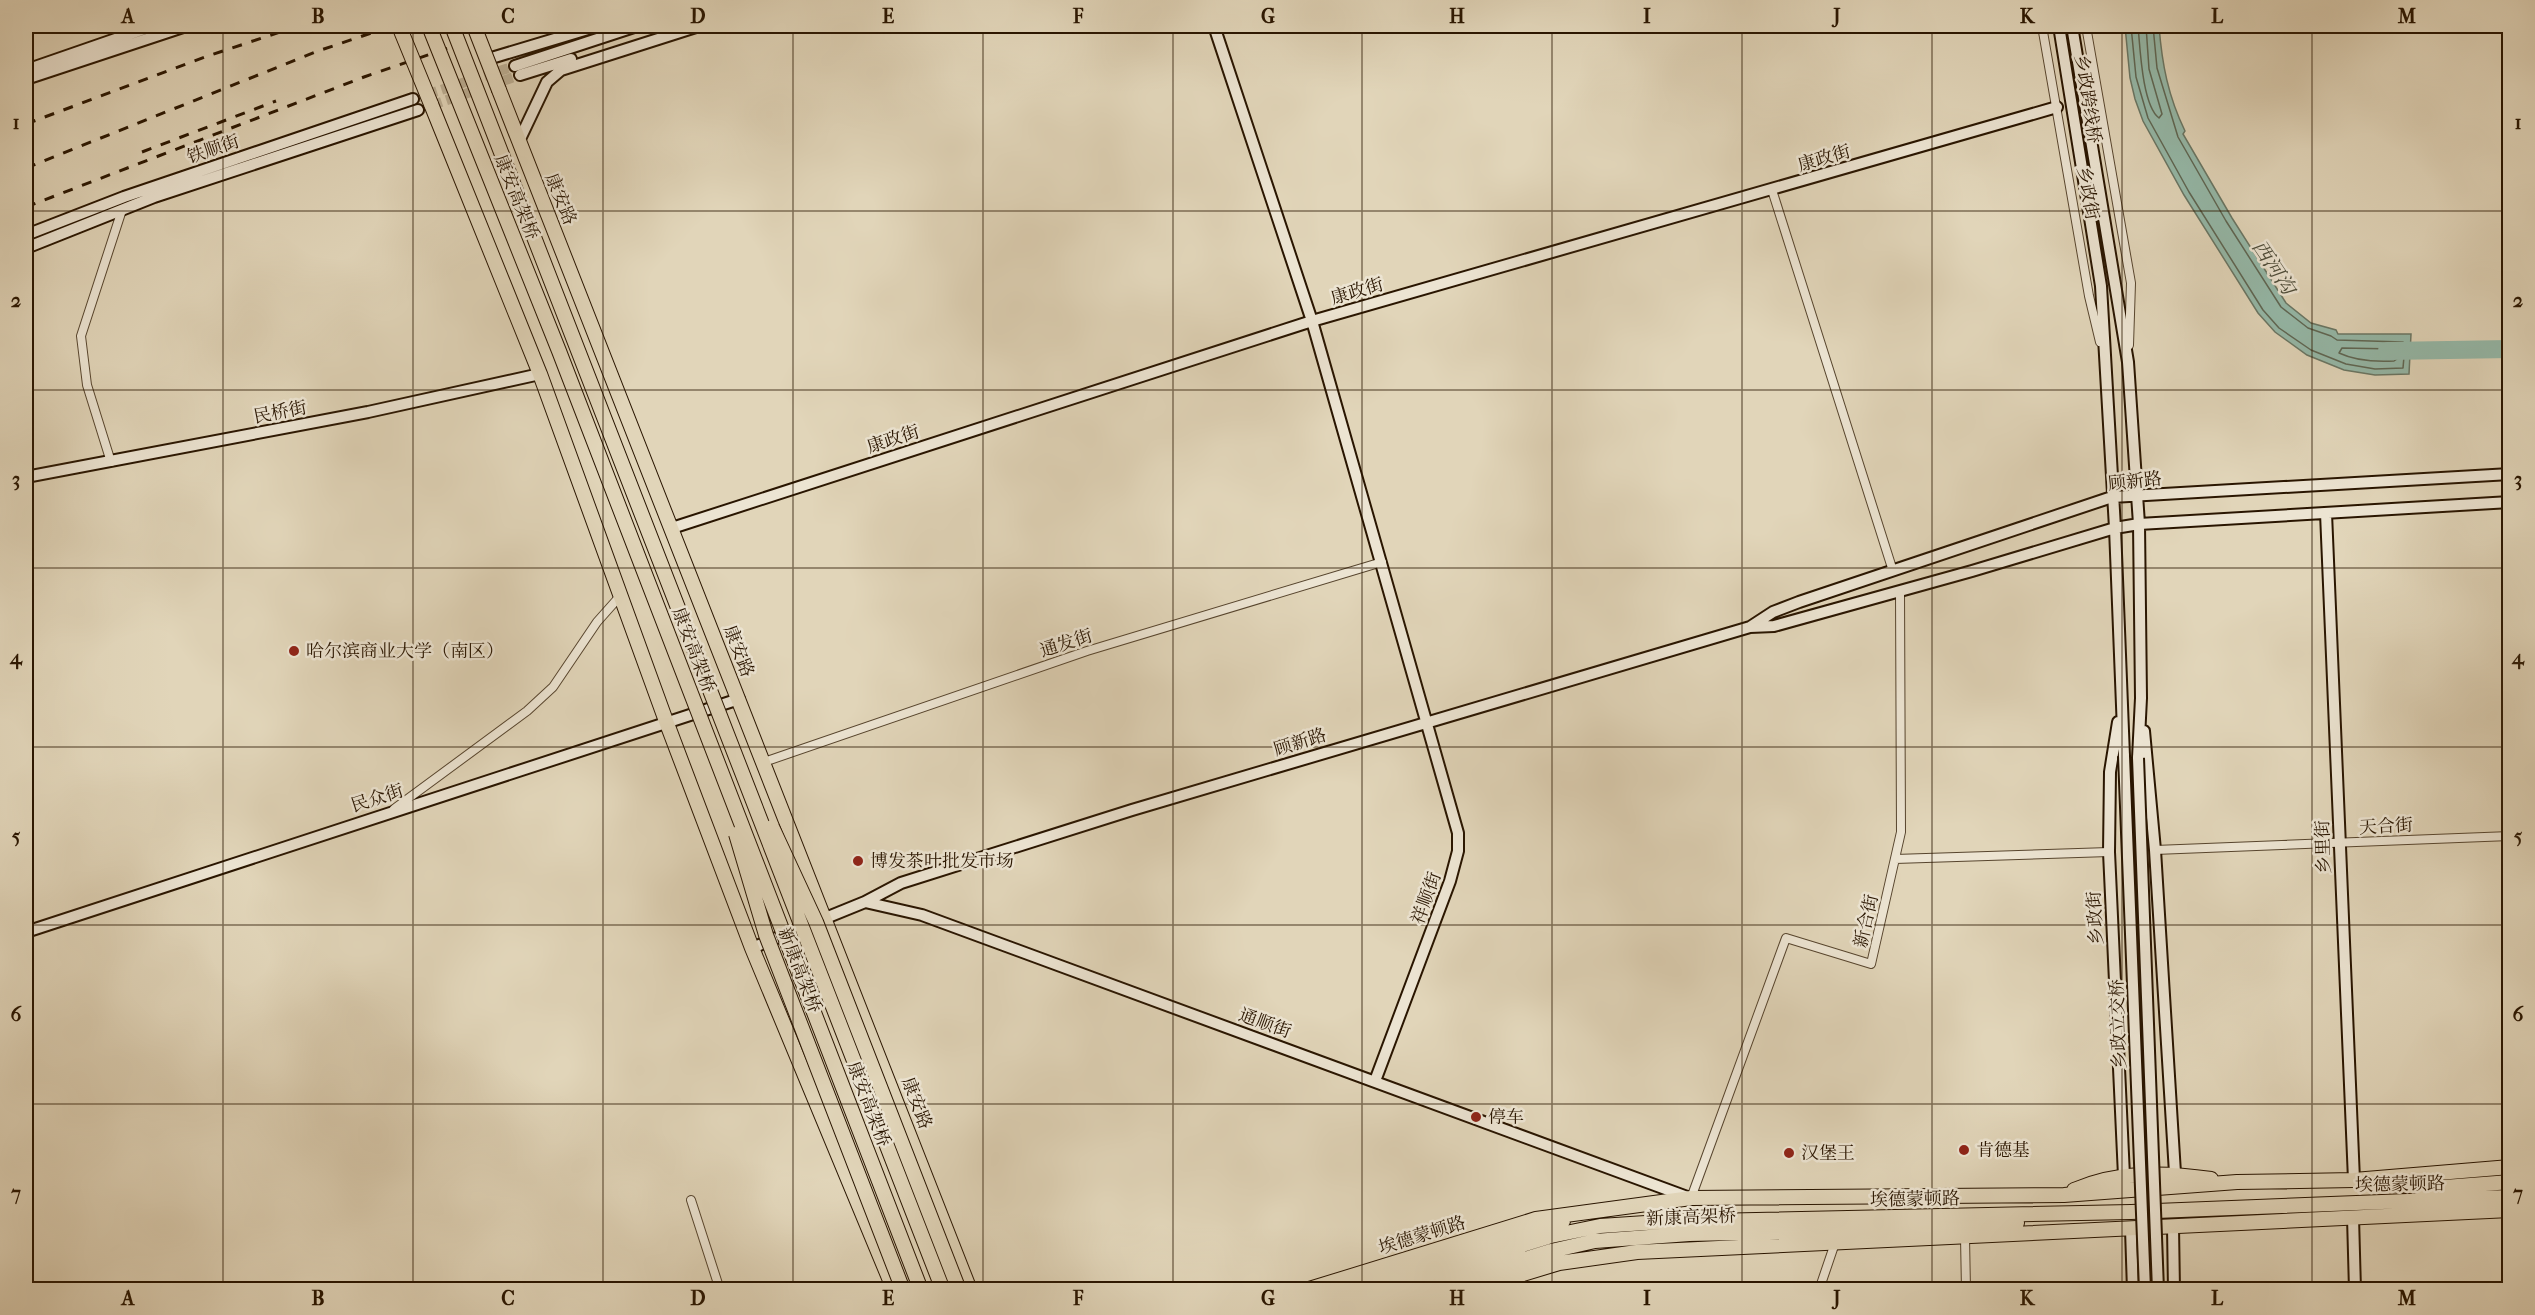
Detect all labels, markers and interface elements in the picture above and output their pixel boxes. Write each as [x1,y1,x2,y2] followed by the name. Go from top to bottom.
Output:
[120,5,136,28] text: A
[311,5,325,28] text: B
[501,5,515,28] text: C
[690,5,706,28] text: D
[882,5,894,28] text: E
[1072,5,1084,28] text: F
[1261,5,1275,28] text: G
[1449,5,1465,28] text: H
[1643,5,1651,28] text: I
[1831,5,1841,28] text: J
[2020,5,2036,28] text: K
[2211,5,2224,28] text: L
[2397,5,2417,28] text: M
[2070,53,2105,145] street label: 乡政跨线桥
[12,111,20,134] text: 1
[2514,111,2522,134] text: 1
[184,131,242,168] street label: 铁顺街
[1795,141,1853,176] street label: 康政街
[490,152,543,243] street label: 康安高架桥
[2072,165,2103,221] street label: 乡政街
[541,170,580,228] street label: 康安路
[2247,236,2302,301] water label: 西河沟
[1328,274,1386,309] street label: 康政街
[11,289,21,312] text: 2
[2513,289,2523,312] text: 2
[252,397,309,428] street label: 民桥街
[864,421,922,458] street label: 康政街
[12,468,20,491] text: 3
[2107,468,2163,495] street label: 顾新路
[2514,468,2522,491] text: 3
[668,604,719,696] street label: 康安高架桥
[719,622,758,680] street label: 康安路
[1037,625,1095,662] street label: 通发街
[306,641,504,662] place label: 哈尔滨商业大学（南区）
[287,644,301,658] marker: 哈尔滨商业大学（南区）
[9,646,23,670] text: 4
[2511,646,2525,670] text: 4
[1271,725,1329,760] street label: 顾新路
[348,780,406,817] street label: 民众街
[2359,815,2414,838] street label: 天合街
[2312,820,2335,874] street label: 乡里街
[12,825,21,848] text: 5
[2514,825,2523,848] text: 5
[870,851,1014,872] place label: 博发茶叶批发市场
[851,854,865,868] marker: 博发茶叶批发市场
[1407,869,1446,927] street label: 祥顺街
[2084,890,2107,945] street label: 乡政街
[1850,892,1883,950] street label: 新合街
[774,924,825,1016] street label: 新康高架桥
[2106,979,2131,1069] street label: 乡政立交桥
[11,1003,23,1026] text: 6
[2513,1003,2525,1026] text: 6
[1236,1004,1294,1043] street label: 通顺街
[843,1058,894,1150] street label: 康安高架桥
[897,1074,936,1132] street label: 康安路
[1488,1107,1524,1128] place label: 停车
[1469,1110,1483,1124] marker: 停车
[1976,1140,2030,1161] place label: 肯德基
[1801,1143,1855,1164] place label: 汉堡王
[1957,1143,1971,1157] marker: 肯德基
[1782,1146,1796,1160] marker: 汉堡王
[2355,1173,2445,1196] street label: 埃德蒙顿路
[10,1182,21,1205] text: 7
[2512,1182,2523,1205] text: 7
[1870,1188,1960,1211] street label: 埃德蒙顿路
[1646,1205,1736,1230] street label: 新康高架桥
[1376,1212,1468,1259] street label: 埃德蒙顿路
[120,1287,136,1310] text: A
[311,1287,325,1310] text: B
[501,1287,515,1310] text: C
[690,1287,706,1310] text: D
[882,1287,894,1310] text: E
[1072,1287,1084,1310] text: F
[1261,1287,1275,1310] text: G
[1449,1287,1465,1310] text: H
[1643,1287,1651,1310] text: I
[1831,1287,1841,1310] text: J
[2020,1287,2036,1310] text: K
[2211,1287,2224,1310] text: L
[2397,1287,2417,1310] text: M

